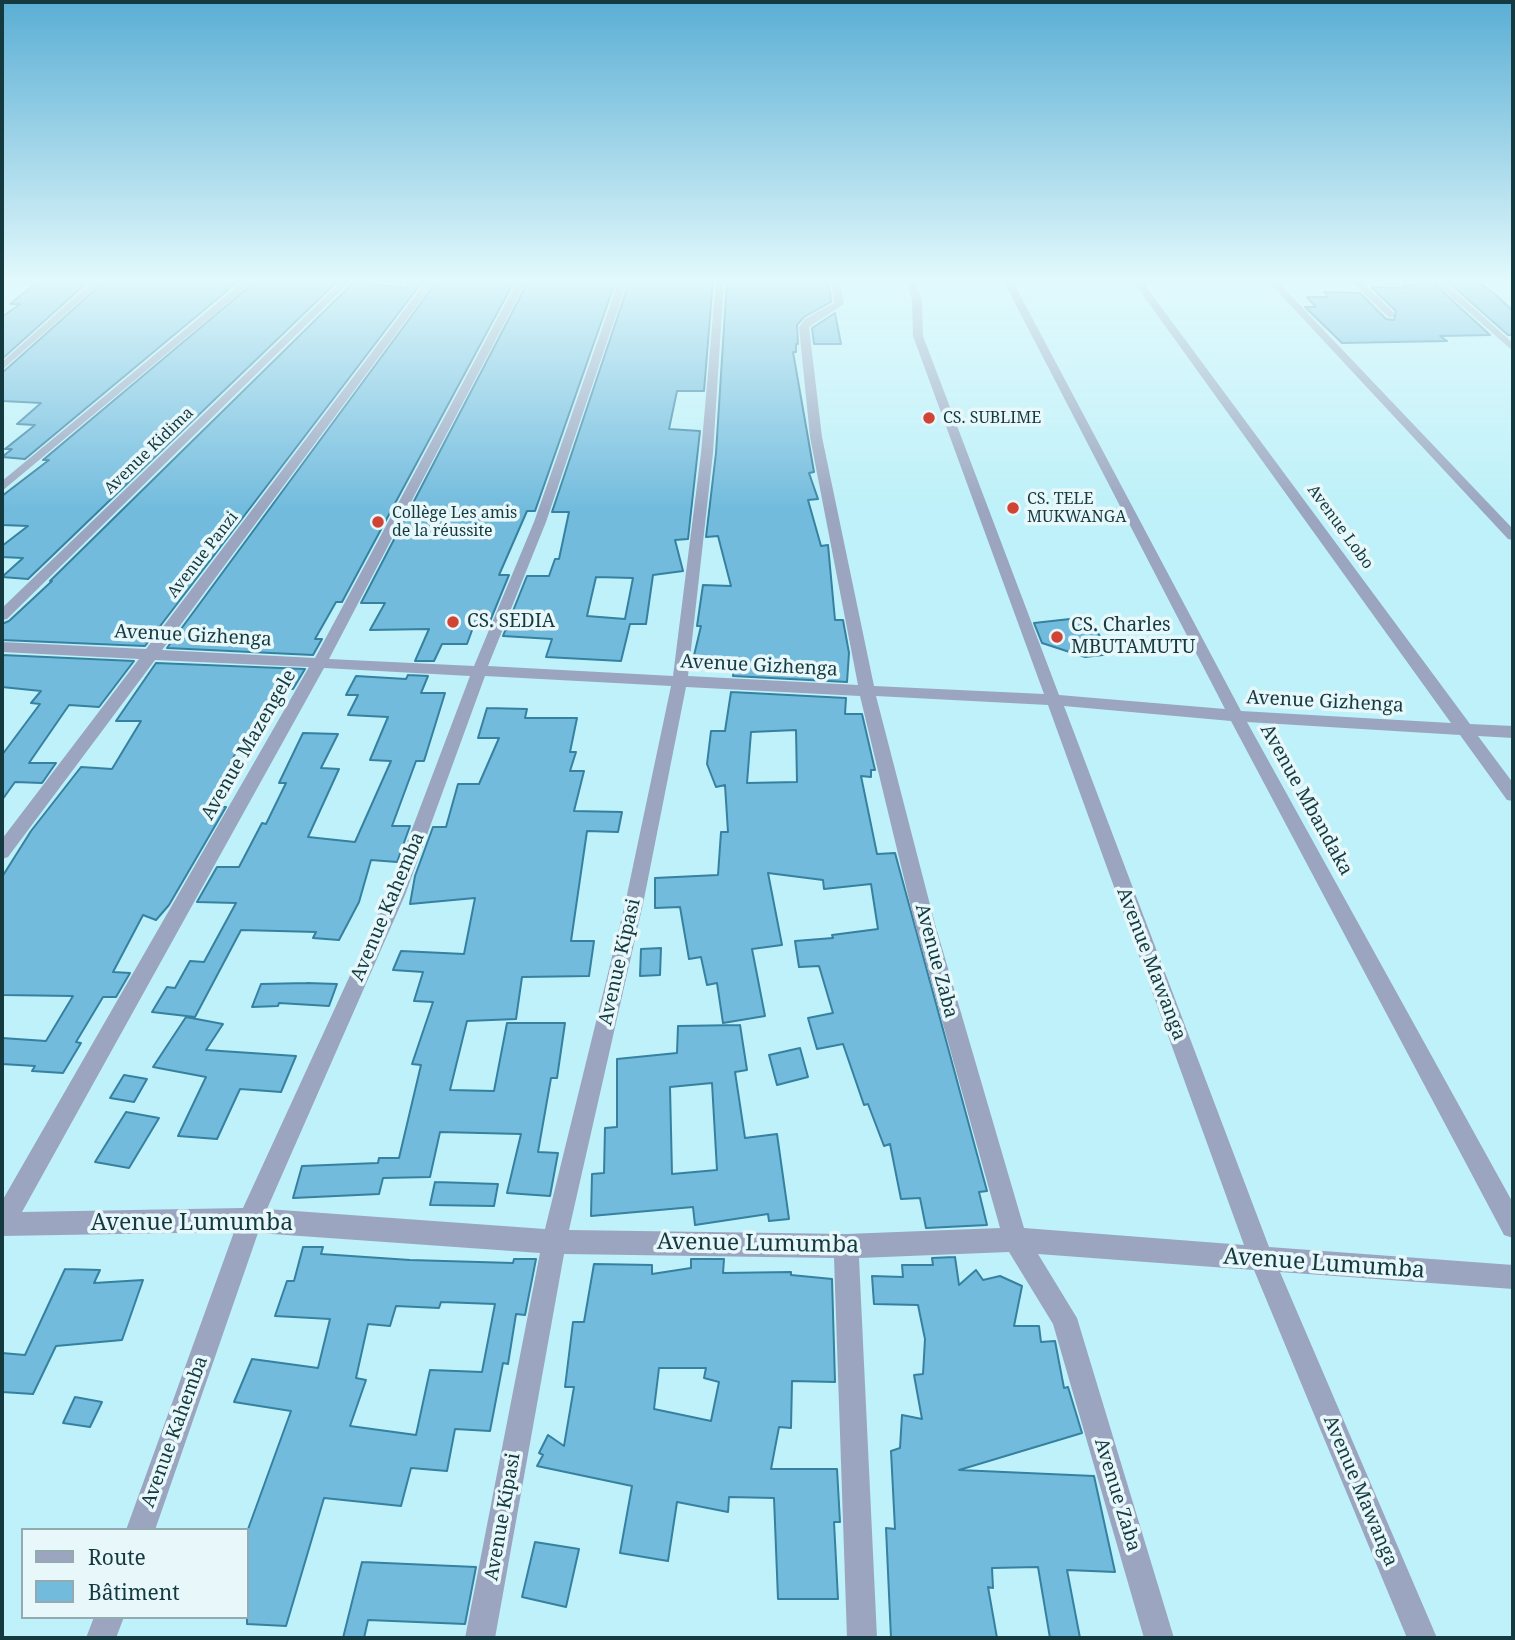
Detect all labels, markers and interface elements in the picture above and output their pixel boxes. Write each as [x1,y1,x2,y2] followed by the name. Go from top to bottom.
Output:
[100,404,198,498] street label: Avenue Kidima
[943,408,1041,428] place label: CS. SUBLIME
[921,410,937,426] marker: CS. SUBLIME
[1303,481,1377,573] street label: Avenue Lobo
[1027,489,1127,527] place label: CS. TELE MUKWANGA
[1005,500,1021,516] marker: CS. TELE MUKWANGA
[392,503,517,541] place label: Collège Les amis de la réussite
[164,508,242,602] street label: Avenue Panzi
[370,514,386,530] marker: Collège Les amis de la réussite
[467,611,555,633] place label: CS. SEDIA
[445,614,461,630] marker: CS. SEDIA
[1071,615,1195,659] place label: CS. Charles MBUTAMUTU
[114,620,272,652] street label: Avenue Gizhenga
[1049,629,1065,645] marker: CS. Charles MBUTAMUTU
[680,650,838,682] street label: Avenue Gizhenga
[197,666,301,824] street label: Avenue Mazengele
[1246,686,1404,718] street label: Avenue Gizhenga
[1255,720,1357,880] street label: Avenue Mbandaka
[346,829,430,985] street label: Avenue Kahemba
[1111,884,1191,1044] street label: Avenue Mawanga
[594,896,646,1028] street label: Avenue Kipasi
[910,901,962,1021] street label: Avenue Zaba
[91,1209,293,1237] street label: Avenue Lumumba
[657,1228,859,1260] street label: Avenue Lumumba
[1222,1243,1426,1285] street label: Avenue Lumumba
[137,1353,213,1511] street label: Avenue Kahemba
[1318,1412,1402,1570] street label: Avenue Mawanga
[1089,1436,1145,1554] street label: Avenue Zaba
[481,1451,525,1583] street label: Avenue Kipasi
[21,1528,248,1619] legend
[88,1543,146,1571] text: Route
[88,1578,180,1606] text: Bâtiment

